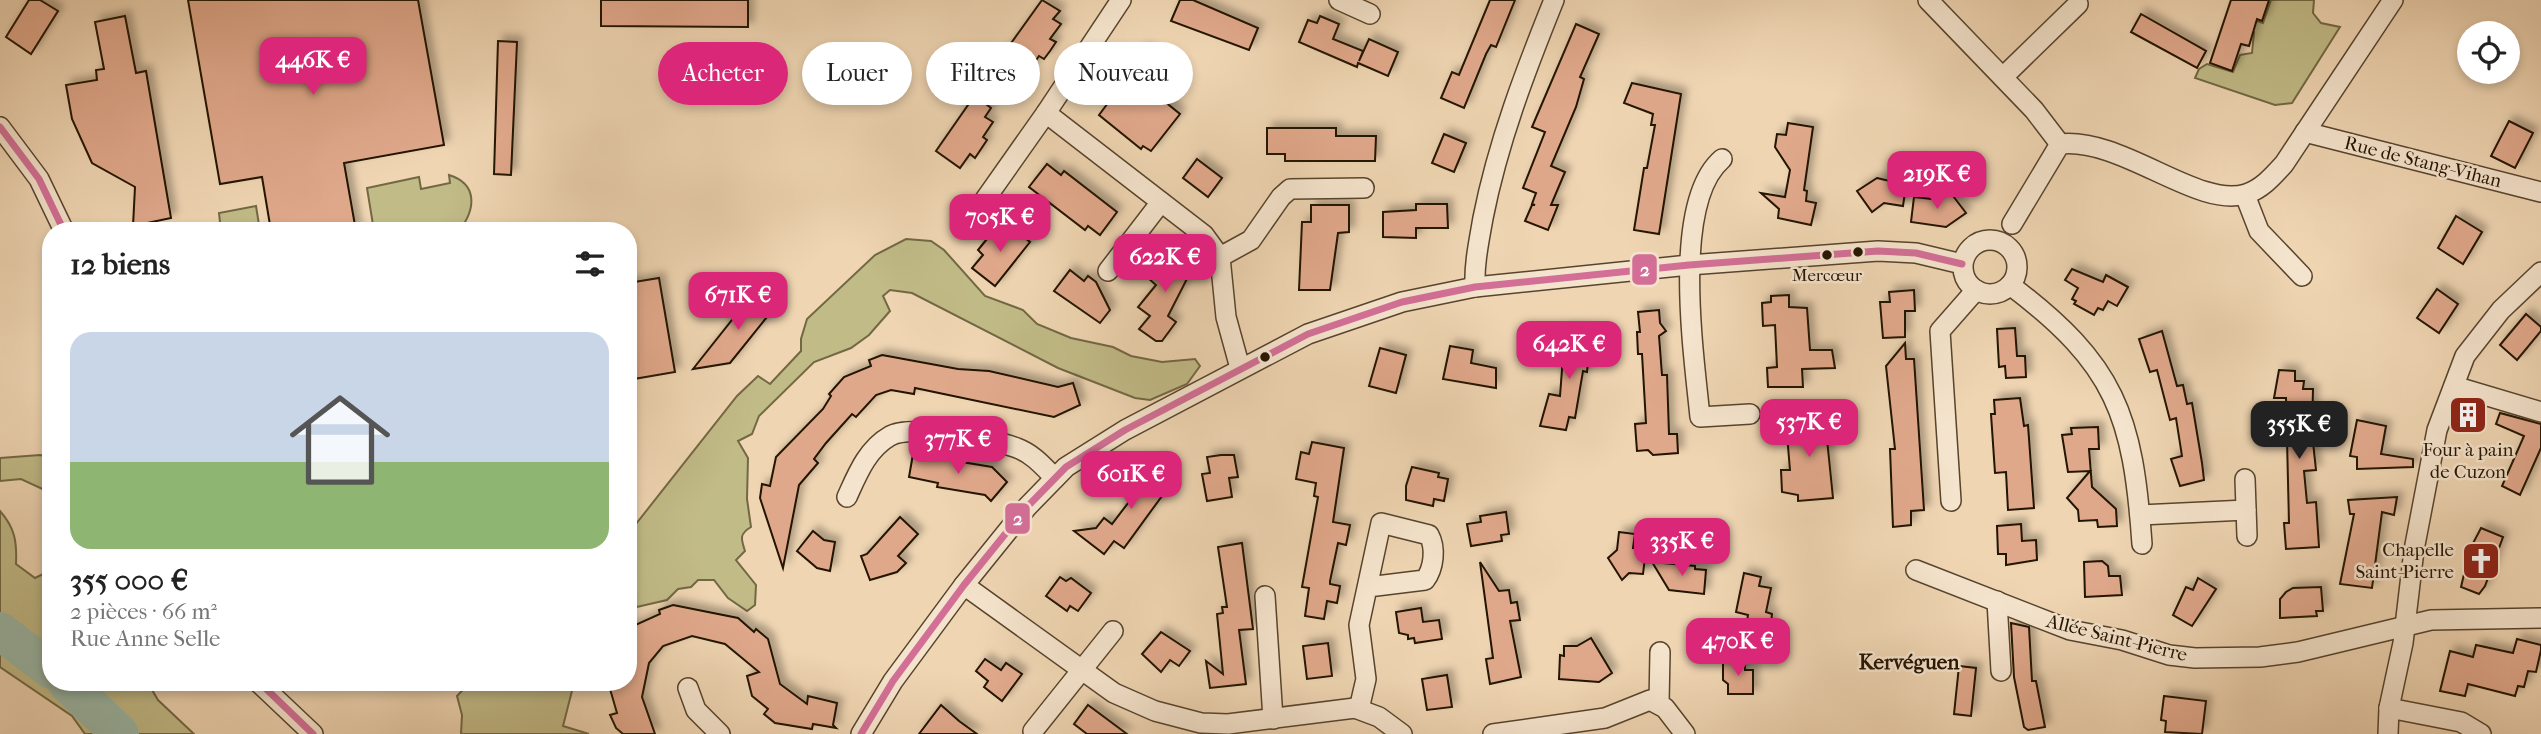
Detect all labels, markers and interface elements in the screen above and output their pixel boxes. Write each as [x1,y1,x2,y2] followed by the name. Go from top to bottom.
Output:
[2457,21,2520,84] map controls
[2457,21,2520,84] button: locate
[256,38,370,97] pin: 446K €
[658,42,788,105] chip: Acheter
[802,42,912,105] chip: Louer
[926,42,1040,105] chip: Filtres
[1054,42,1193,105] chip: Nouveau
[275,46,351,73] text: 446K €
[2342,132,2504,192] street label: Rue de Stang-Vihan
[1880,152,1994,211] pin: 219K €
[1903,160,1971,187] text: 219K €
[943,194,1057,254] pin: 705K €
[966,203,1034,230] text: 705K €
[1108,234,1222,294] pin: 622K €
[1129,243,1201,270] text: 622K €
[571,245,609,283] icon: filters
[1851,245,1865,259] unlabelled marker
[70,247,170,282] text: 12 biens
[1820,248,1834,262] marker: Mercœur
[1631,253,1658,286] line badge: 2
[1640,259,1650,281] text: 2
[1792,265,1863,285] place label: Mercœur
[681,272,795,332] pin: 671K €
[705,281,771,308] text: 671K €
[1512,322,1626,381] pin: 642K €
[1532,330,1606,357] text: 642K €
[1258,350,1272,364] unlabelled marker
[277,377,403,503] icon: home
[2447,394,2489,436] building icon: Four à pain de Cuzon
[1752,400,1866,459] pin: 537K €
[2242,402,2356,461] pin: 355K €
[1776,408,1842,435] text: 537K €
[2267,410,2331,437] text: 355K €
[901,416,1015,476] pin: 377K €
[925,425,991,452] text: 377K €
[2422,439,2514,483] place label: Four à pain de Cuzon
[1074,452,1188,511] pin: 601K €
[1097,460,1165,487] text: 601K €
[1004,502,1031,535] line badge: 2
[1013,508,1023,530] text: 2
[1625,518,1739,578] pin: 335K €
[1650,527,1714,554] text: 335K €
[2355,539,2454,583] place label: Chapelle Saint-Pierre
[2460,540,2502,582] church icon: Chapelle Saint-Pierre
[70,563,188,598] text: 355 000 €
[70,598,217,625] text: 2 pièces · 66 m²
[2043,610,2190,666] street label: Allée Saint-Pierre
[1681,618,1795,678] pin: 470K €
[70,625,220,652] text: Rue Anne Selle
[1702,627,1774,654] text: 470K €
[1859,650,1960,674] district label: Kervéguen

